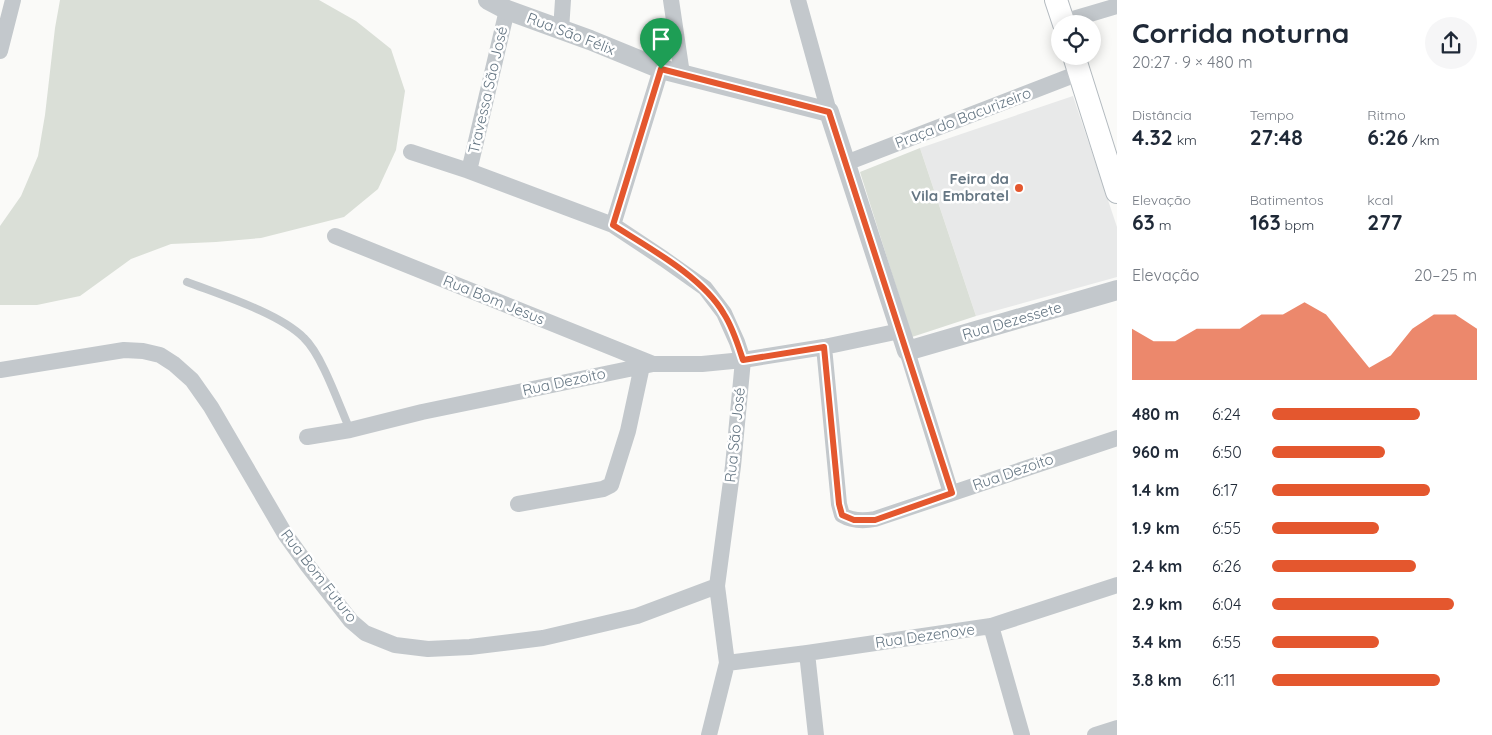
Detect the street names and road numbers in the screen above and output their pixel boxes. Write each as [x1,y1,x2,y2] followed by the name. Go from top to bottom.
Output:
[524,8,618,59] street label: Rua São Félix
[464,24,511,155] street label: Travessa São José
[892,83,1034,152] street label: Praça do Bacurizeiro
[441,271,548,329] street label: Rua Bom Jesus
[960,297,1064,344] street label: Rua Dezessete
[521,363,607,400] street label: Rua Dezoito
[720,386,749,483] street label: Rua São José
[970,449,1056,494] street label: Rua Dezoito
[277,525,362,626] street label: Rua Bom Futuro
[874,619,976,652] street label: Rua Dezenove

